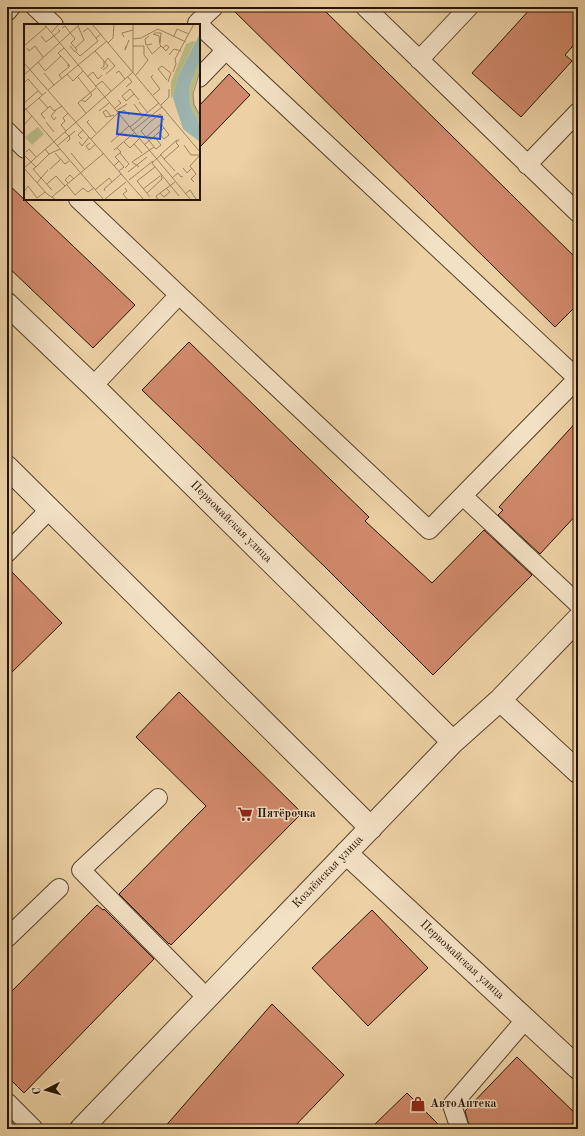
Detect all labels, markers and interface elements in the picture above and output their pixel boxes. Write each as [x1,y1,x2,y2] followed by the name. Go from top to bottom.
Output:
[24,24,200,200] inset map
[188,479,274,565] street label: Первомайская улица
[236,805,254,823] supermarket icon: Пятёрочка
[257,808,316,820] place label: Пятёрочка
[291,833,366,911] street label: Козлёнская улица
[418,918,506,1002] street label: Первомайская улица
[26,1070,66,1110] north arrow
[32,1087,43,1095] text: С
[409,1095,427,1113] shop icon: АвтоАптека
[430,1098,497,1110] place label: АвтоАптека

